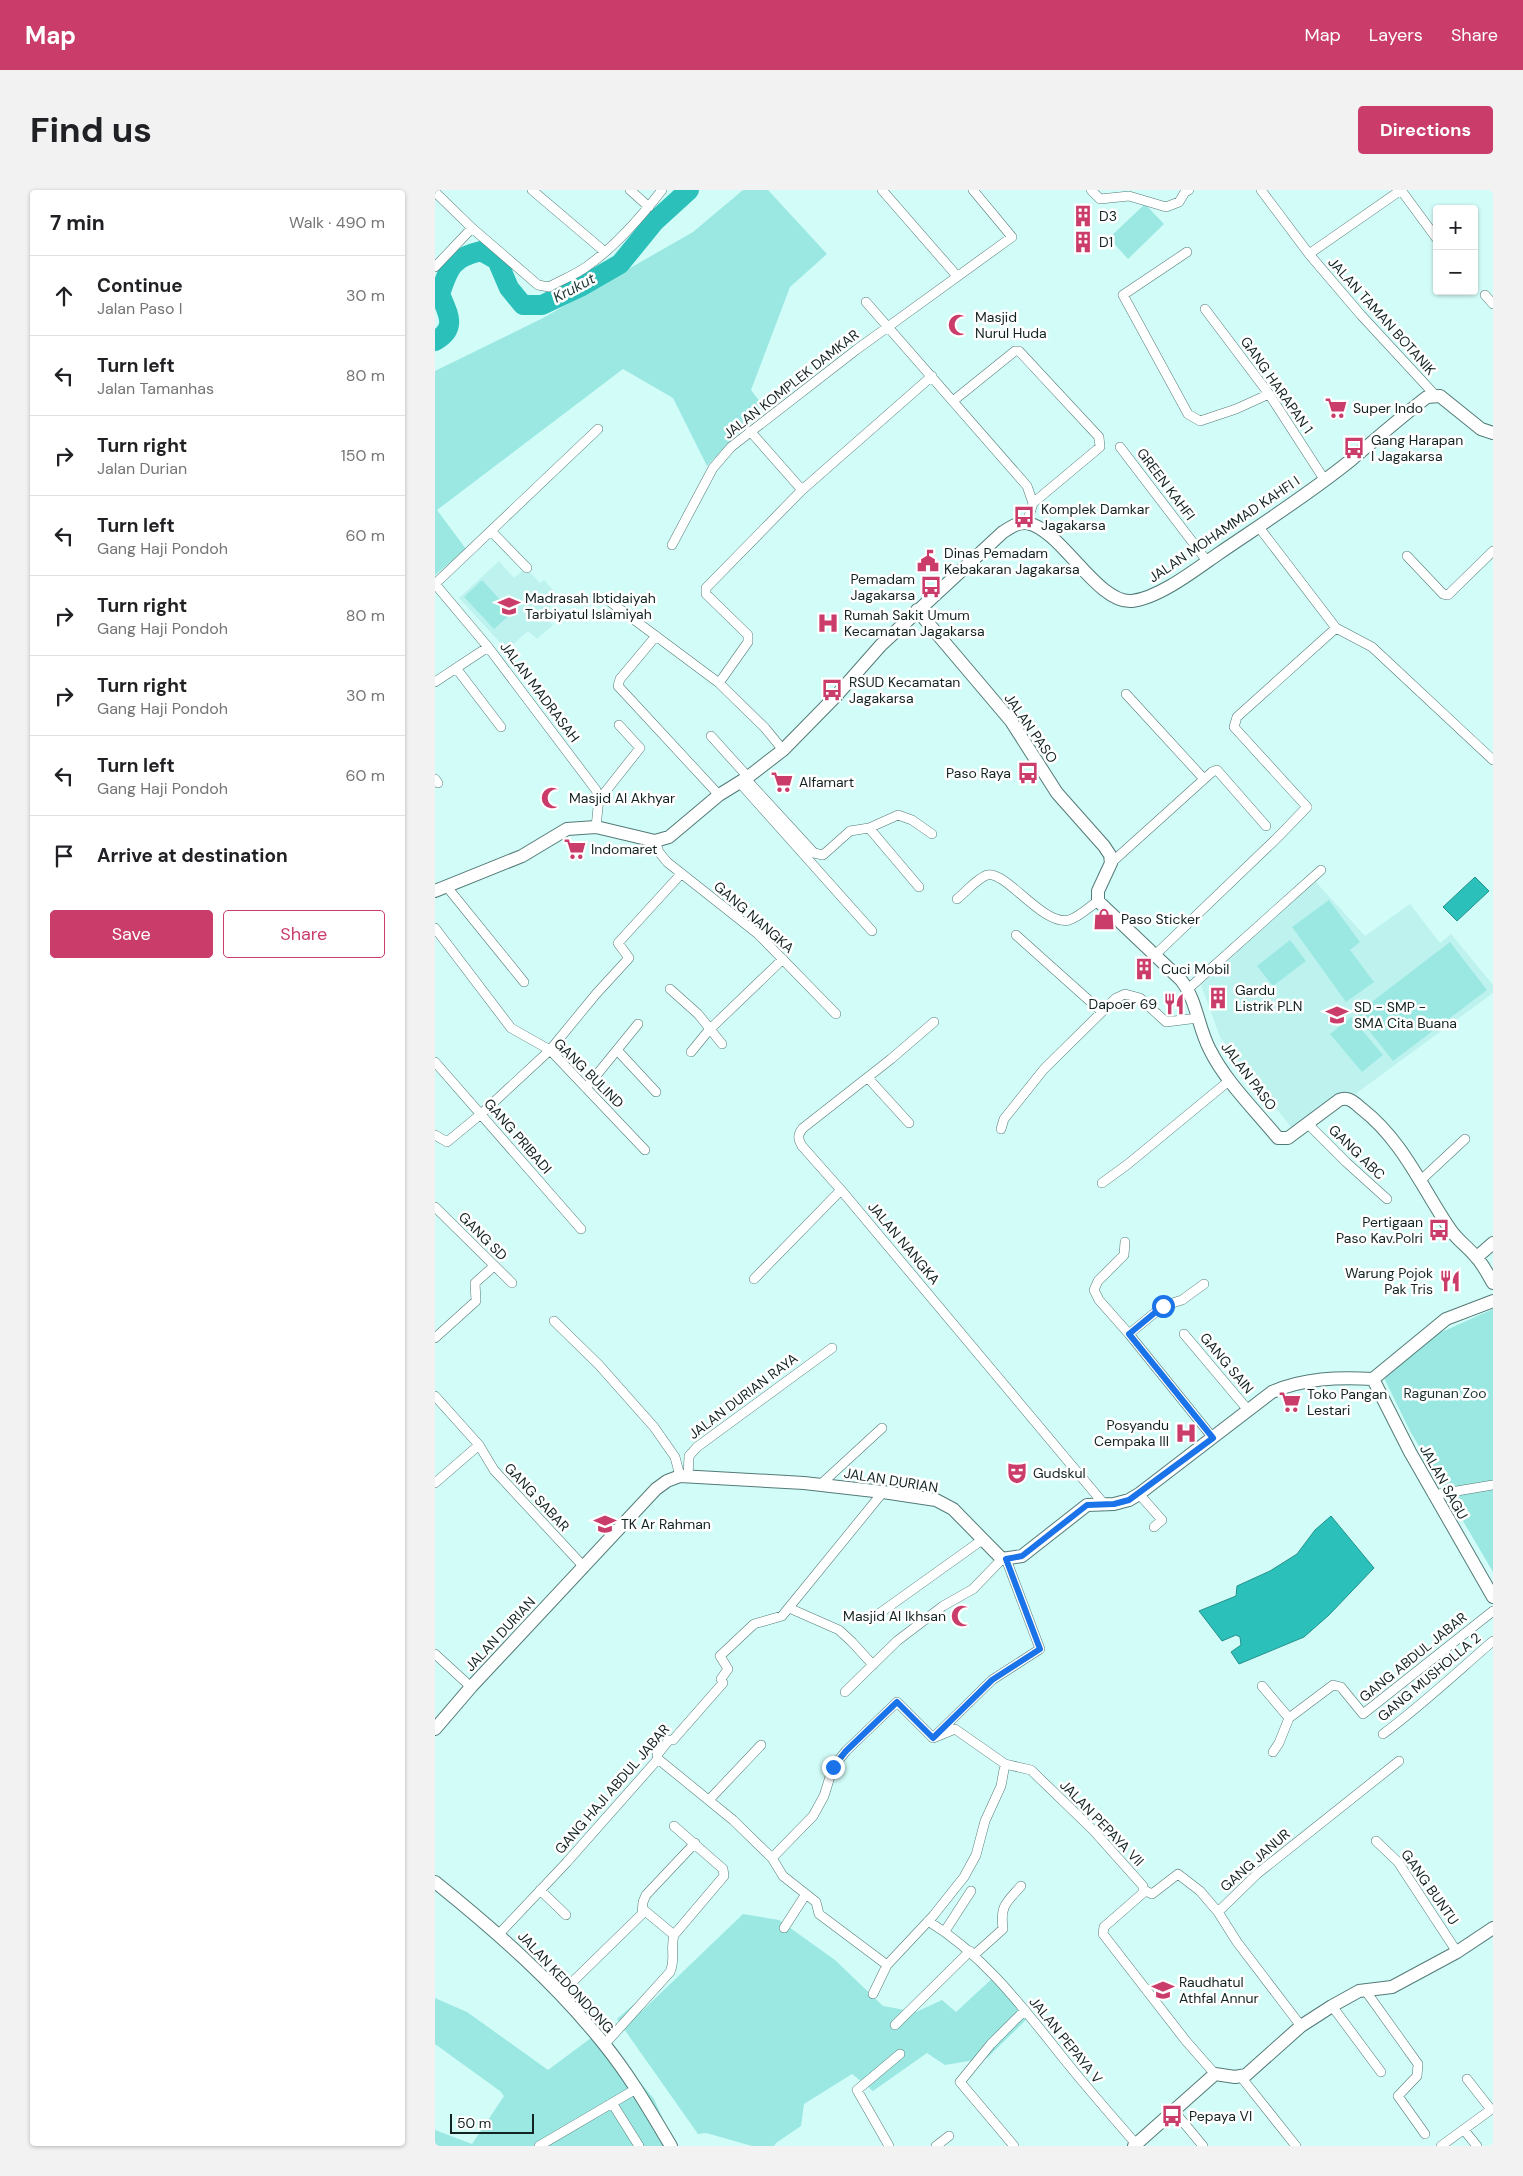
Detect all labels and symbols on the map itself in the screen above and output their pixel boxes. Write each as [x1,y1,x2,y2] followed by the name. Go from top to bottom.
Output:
[1070,203,1096,229] building icon: D3
[1099,207,1117,225] place label: D3
[1070,229,1096,255] building icon: D1
[1099,233,1113,251] place label: D1
[1324,253,1440,379] street label: JALAN TAMAN BOTANIK
[549,268,599,307] water label: Krukut
[975,308,1047,342] place label: Masjid Nurul Huda
[946,312,972,338] mosque icon: Masjid Nurul Huda
[720,325,862,443] street label: JALAN KOMPLEK DAMKAR
[1237,333,1317,437] street label: GANG HARAPAN 1
[1323,395,1349,421] supermarket icon: Super Indo
[1353,399,1423,417] place label: Super Indo
[1371,431,1463,465] place label: Gang Harapan I Jagakarsa
[1341,435,1367,461] bus stop icon: Gang Harapan I Jagakarsa
[1133,444,1199,524] street label: GREEN KAHFI
[1145,472,1303,586] street label: JALAN MOHAMMAD KAHFI I
[1041,500,1150,534] place label: Komplek Damkar Jagakarsa
[1011,504,1037,530] bus stop icon: Komplek Damkar Jagakarsa
[944,544,1080,578] place label: Dinas Pemadam Kebakaran Jagakarsa
[915,548,941,574] public building icon: Dinas Pemadam Kebakaran Jagakarsa
[850,570,915,604] place label: Pemadam Jagakarsa
[918,574,944,600] bus stop icon: Pemadam Jagakarsa
[525,589,656,623] place label: Madrasah Ibtidaiyah Tarbiyatul Islamiyah
[496,593,522,619] school or university icon: Madrasah Ibtidaiyah Tarbiyatul Islamiyah
[844,606,985,640] place label: Rumah Sakit Umum Kecamatan Jagakarsa
[815,610,841,636] hospital icon: Rumah Sakit Umum Kecamatan Jagakarsa
[496,638,584,746] street label: JALAN MADRASAH
[849,673,960,707] place label: RSUD Kecamatan Jagakarsa
[819,677,845,703] bus stop icon: RSUD Kecamatan Jagakarsa
[1000,690,1062,767] street label: JALAN PASO
[1015,760,1041,786] bus stop icon: Paso Raya
[946,764,1011,782] place label: Paso Raya
[769,769,795,795] supermarket icon: Alfamart
[799,773,854,791] place label: Alfamart
[539,785,565,811] mosque icon: Masjid Al Akhyar
[569,789,675,807] place label: Masjid Al Akhyar
[562,836,588,862] supermarket icon: Indomaret
[591,840,658,858] place label: Indomaret
[710,877,798,957] street label: GANG NANGKA
[1091,906,1117,932] shop icon: Paso Sticker
[1121,910,1200,928] place label: Paso Sticker
[1131,956,1157,982] building icon: Cuci Mobil
[1161,960,1229,978] place label: Cuci Mobil
[1235,981,1302,1015] place label: Gardu Listrik PLN
[1205,985,1231,1011] building icon: Gardu Listrik PLN
[1161,991,1187,1017] restaurant icon: Dapoer 69
[1089,995,1157,1013] place label: Dapoer 69
[1354,998,1457,1032] place label: SD - SMP - SMA Cita Buana
[1324,1002,1350,1028] school or university icon: SD - SMP - SMA Cita Buana
[550,1034,628,1112] street label: GANG BULIND
[1217,1038,1281,1114] street label: JALAN PASO
[480,1095,556,1177] street label: GANG PRIBADI
[1325,1121,1389,1183] street label: GANG ABC
[864,1198,944,1288] street label: JALAN NANGKA
[455,1208,511,1264] street label: GANG SD
[1336,1213,1423,1247] place label: Pertigaan Paso Kav.Polri
[1426,1217,1452,1243] bus stop icon: Pertigaan Paso Kav.Polri
[1345,1264,1433,1298] place label: Warung Pojok Pak Tris
[1437,1268,1463,1294] restaurant icon: Warung Pojok Pak Tris
[1152,1295,1175,1318] route start
[1196,1329,1258,1397] street label: GANG SAIN
[685,1349,801,1443] street label: JALAN DURIAN RAYA
[1403,1384,1487,1402] park label: Ragunan Zoo
[1307,1385,1387,1419] place label: Toko Pangan Lestari
[1277,1389,1303,1415] supermarket icon: Toko Pangan Lestari
[1094,1416,1169,1450] place label: Posyandu Cempaka III
[1173,1420,1199,1446] hospital icon: Posyandu Cempaka III
[1416,1442,1472,1522] street label: JALAN SAGU
[501,1459,573,1535] street label: GANG SABAR
[1004,1460,1030,1486] theatre icon: Gudskul
[843,1464,939,1496] street label: JALAN DURIAN
[1033,1464,1086,1482] place label: Gudskul
[592,1511,618,1537] school or university icon: TK Ar Rahman
[621,1515,711,1533] place label: TK Ar Rahman
[461,1593,539,1675] street label: JALAN DURIAN
[949,1603,975,1629] mosque icon: Masjid Al Ikhsan
[843,1607,946,1625] place label: Masjid Al Ikhsan
[1356,1608,1470,1706] street label: GANG ABDUL JABAR
[1374,1629,1484,1725] street label: GANG MUSHOLLA 2
[551,1720,673,1858] street label: GANG HAJI ABDUL JABAR
[822,1756,845,1779] route end
[1056,1776,1148,1870] street label: JALAN PEPAYA VII
[1216,1825,1294,1895] street label: GANG JANUR
[1397,1846,1463,1928] street label: GANG BUNTU
[514,1927,618,2037] street label: JALAN KEDONDONG
[1179,1973,1259,2007] place label: Raudhatul Athfal Annur
[1150,1977,1176,2003] school or university icon: Raudhatul Athfal Annur
[1025,1993,1107,2088] street label: JALAN PEPAYA V
[1159,2103,1185,2129] bus stop icon: Pepaya VI
[1189,2107,1252,2125] place label: Pepaya VI
[450,2111,534,2134] scale bar

